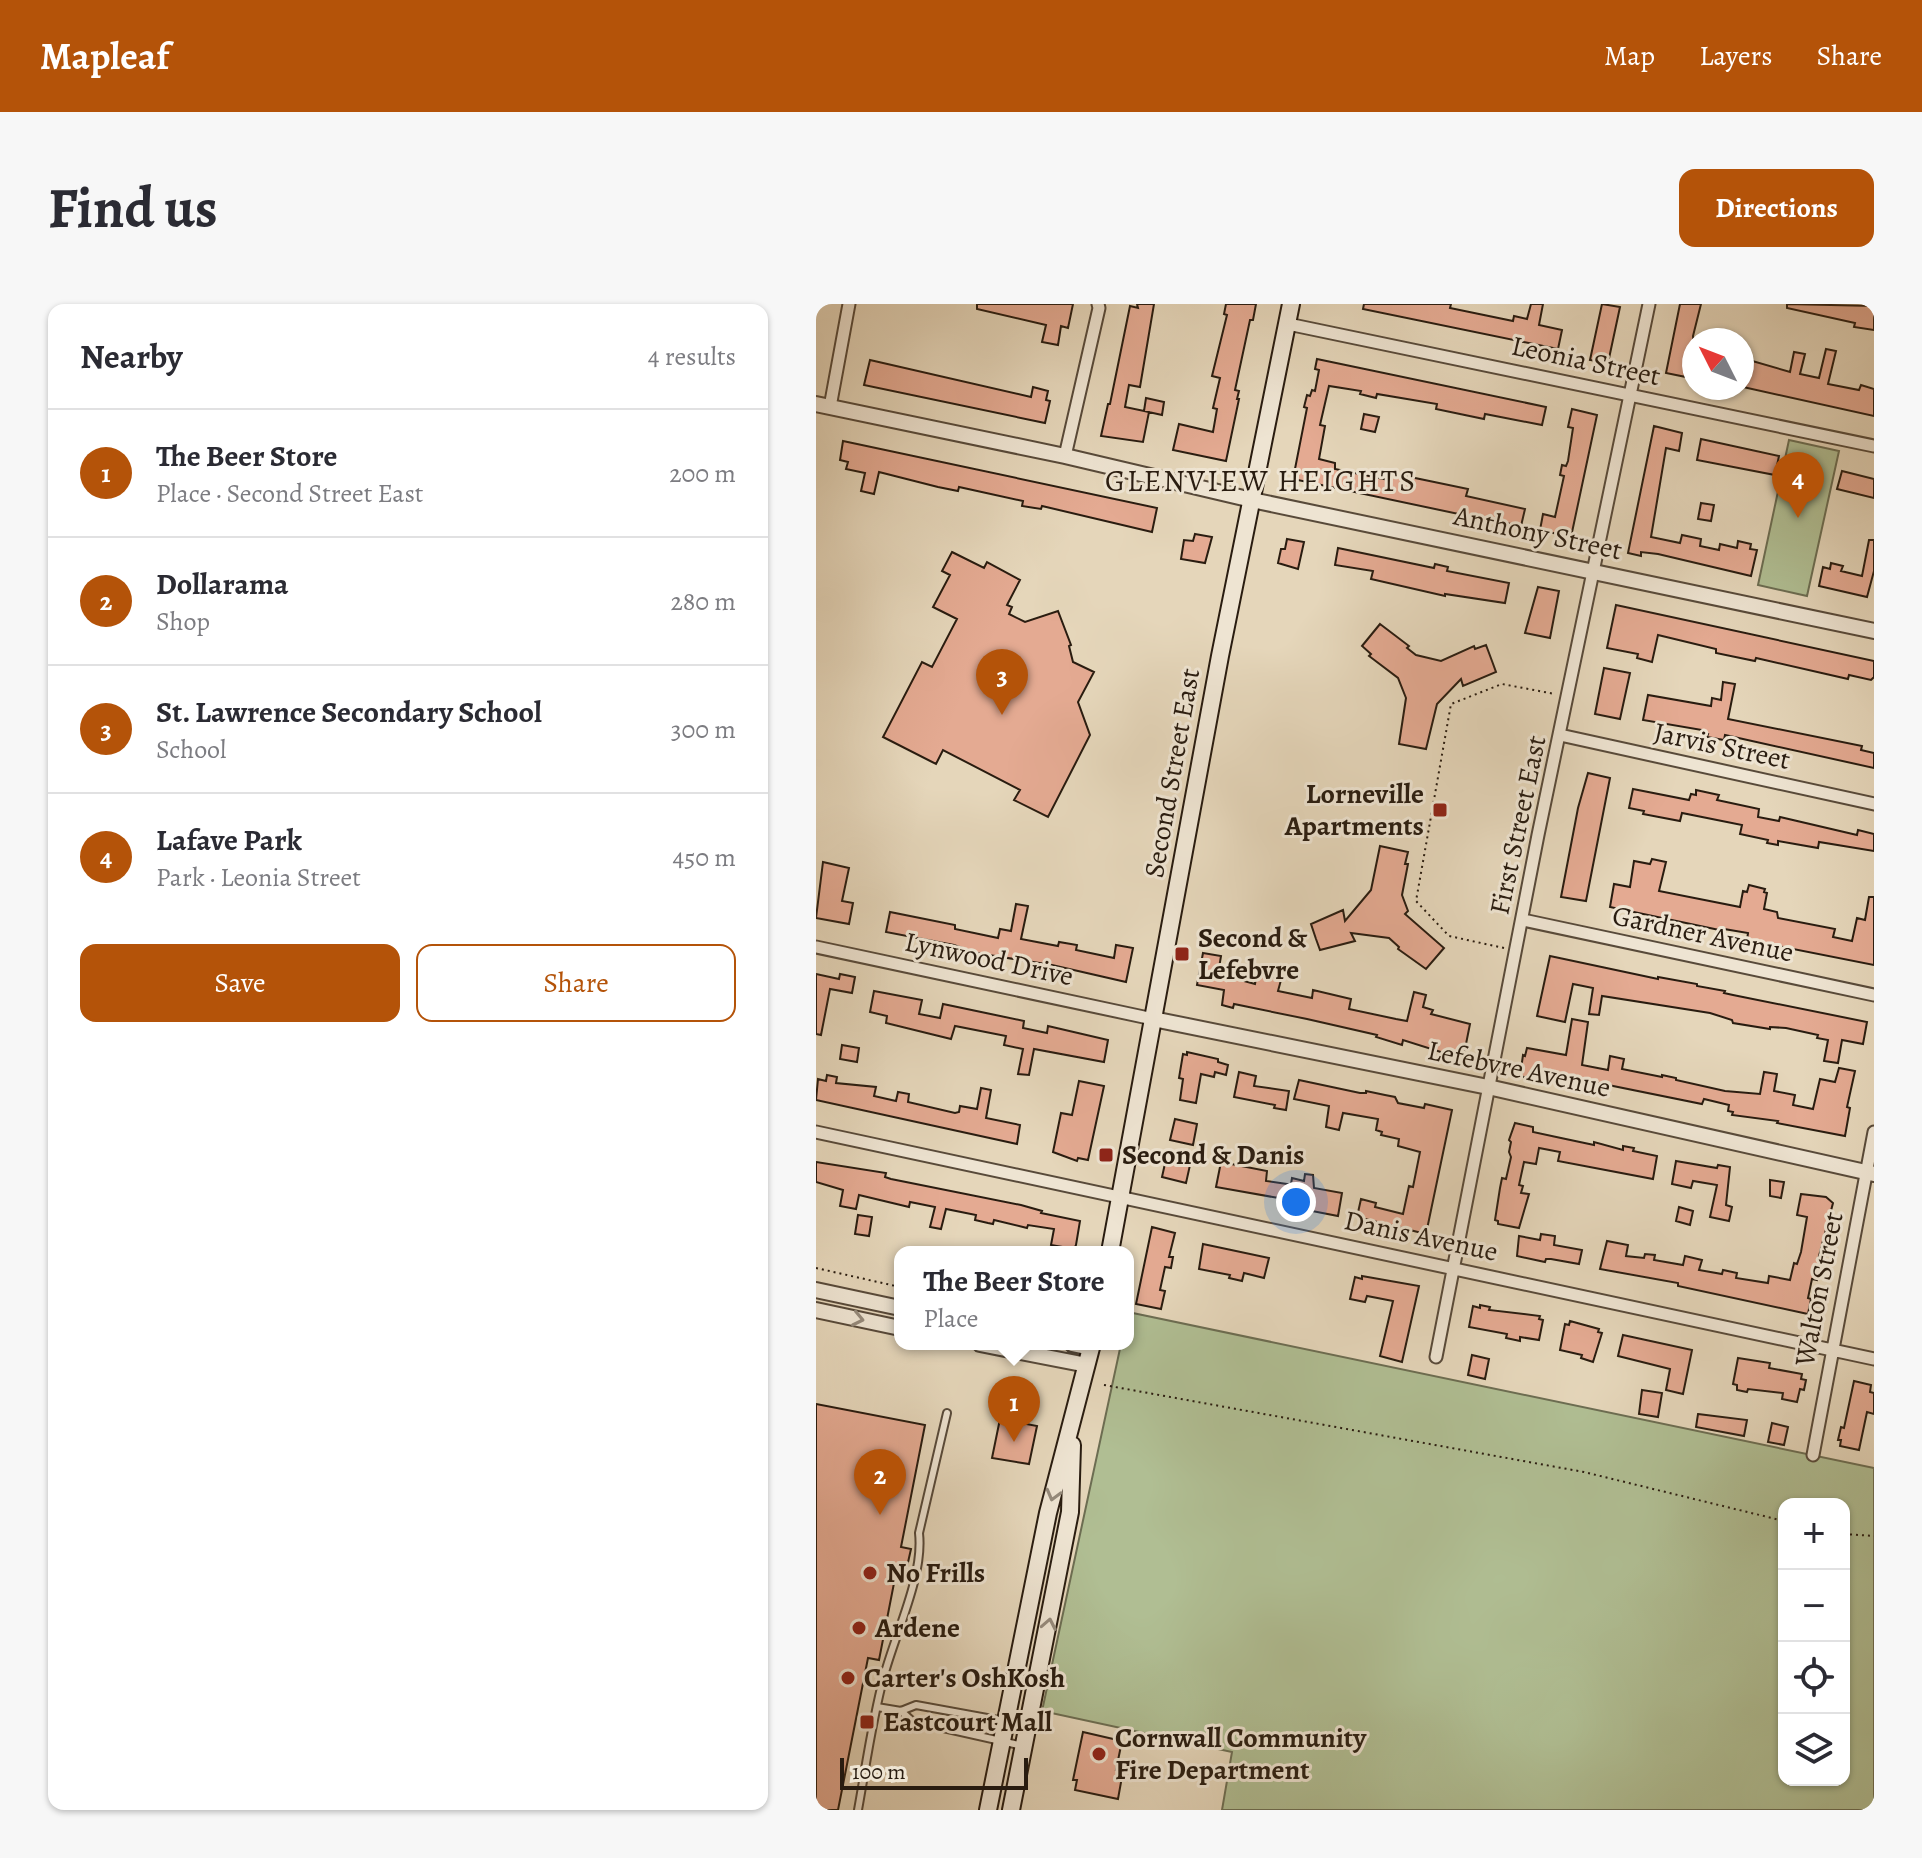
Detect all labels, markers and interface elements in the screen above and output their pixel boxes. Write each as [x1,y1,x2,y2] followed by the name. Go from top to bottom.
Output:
[40,30,169,82] text: Mapleaf
[1604,37,1655,75] text: Map
[1699,37,1772,75] text: Layers
[1816,37,1882,75] text: Share
[1679,169,1874,247] button: Directions
[48,170,218,246] text: Find us
[1508,327,1664,395] street label: Leonia Street
[1682,328,1754,400] north arrow
[80,333,183,380] text: Nearby
[648,339,736,374] text: 4 results
[156,436,337,476] text: The Beer Store
[1772,452,1824,518] pin: 4
[101,456,111,491] text: 1
[669,456,736,491] text: 200 m
[1105,461,1417,501] district label: GLENVIEW HEIGHTS
[156,476,423,511] text: Place · Second Street East
[1449,496,1626,569] street label: Anthony Street
[156,564,289,604] text: Dollarama
[100,584,112,619] text: 2
[670,584,736,619] text: 280 m
[156,604,210,639] text: Shop
[976,649,1028,715] pin: 3
[1135,665,1209,881] street label: Second Street East
[156,692,542,732] text: St. Lawrence Secondary School
[100,712,112,747] text: 3
[671,712,736,747] text: 300 m
[1650,713,1794,779] street label: Jarvis Street
[156,732,226,767] text: School
[1480,732,1556,918] street label: First Street East
[1284,775,1424,845] place label: Lorneville Apartments
[1431,801,1449,819] marker: Lorneville Apartments
[156,820,302,860] text: Lafave Park
[100,840,112,875] text: 4
[672,840,736,875] text: 450 m
[156,860,361,895] text: Park · Leonia Street
[1609,896,1797,972] street label: Gardner Avenue
[1198,919,1308,989] place label: Second & Lefebvre
[901,923,1077,995] street label: Lynwood Drive
[80,944,400,1022] button: Save
[416,944,736,1022] button: Share
[1173,945,1191,963] marker: Second & Lefebvre
[1424,1031,1614,1107] street label: Lefebvre Avenue
[1122,1136,1304,1174] place label: Second & Danis
[1097,1146,1115,1164] marker: Second & Danis
[1276,1182,1316,1222] your location
[1341,1201,1501,1271] street label: Danis Avenue
[1785,1208,1853,1371] street label: Walton Street
[894,1246,1134,1350] popup
[923,1261,1105,1301] text: The Beer Store
[923,1301,978,1336] text: Place
[851,1310,864,1327] one-way arrow
[988,1376,1040,1442] pin: 1
[854,1449,906,1515] pin: 2
[1045,1487,1062,1501] one-way arrow
[1778,1498,1850,1786] map controls
[1778,1498,1850,1570] button: +
[886,1554,985,1592] place label: No Frills
[861,1564,879,1582] marker: No Frills
[1778,1570,1850,1642] button: −
[874,1609,960,1647] place label: Ardene
[1039,1617,1056,1631] one-way arrow
[850,1619,868,1637] marker: Ardene
[1778,1642,1850,1714] button: locate
[864,1659,1065,1697] place label: Carter's OshKosh
[839,1669,857,1687] marker: Carter's OshKosh
[883,1703,1053,1741] place label: Eastcourt Mall
[858,1713,876,1731] marker: Eastcourt Mall
[1778,1714,1850,1786] button: layers
[1115,1719,1367,1789] place label: Cornwall Community Fire Department
[1090,1745,1108,1763] marker: Cornwall Community Fire Department
[840,1754,1028,1790] scale bar
[852,1757,906,1787] text: 100 m

